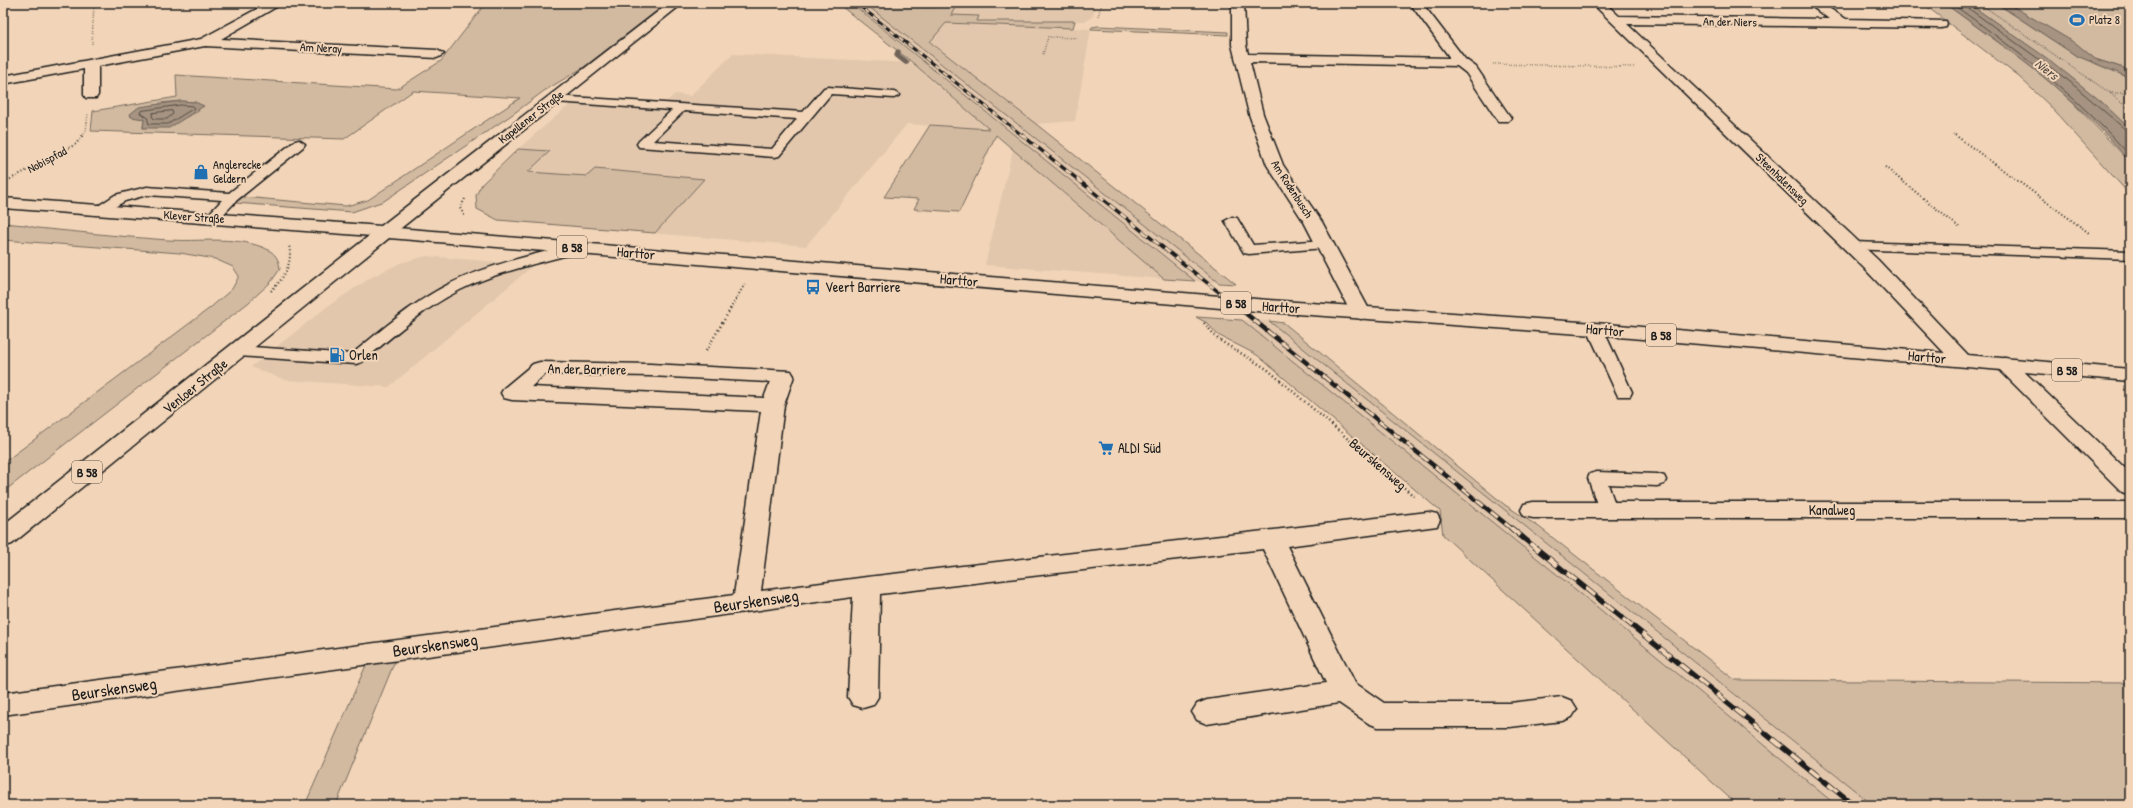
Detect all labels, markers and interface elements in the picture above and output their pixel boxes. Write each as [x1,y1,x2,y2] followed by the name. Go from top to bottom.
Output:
[2068,11,2086,29] sports icon: Platz 8
[2089,11,2120,28] place label: Platz 8
[1703,13,1758,30] street label: An der Niers
[299,38,343,57] street label: Am Neray
[2032,54,2063,84] water label: Niers
[495,86,567,147] street label: Kapellener Straße
[24,142,70,177] street label: Nobispfad
[1752,149,1813,208] street label: Steenhalensweg
[213,156,262,187] place label: Anglerecke Geldern
[1267,156,1318,221] street label: Am Rodenbusch
[192,163,210,181] shop icon: Anglerecke Geldern
[163,206,225,227] street label: Klever Straße
[557,236,587,258] road number: B 58
[616,241,656,264] street label: Harttor
[939,268,979,291] street label: Harttor
[825,277,901,296] place label: Veert Barriere
[804,278,822,296] bus stop icon: Veert Barriere
[1221,292,1251,314] road number: B 58
[1261,296,1301,317] street label: Harttor
[1585,318,1625,341] street label: Harttor
[1646,324,1676,346] road number: B 58
[349,345,378,364] place label: Orlen
[1907,345,1947,368] street label: Harttor
[328,346,346,364] fuel station icon: Orlen
[158,353,232,418] street label: Venloer Straße
[547,358,627,379] street label: An der Barriere
[2052,359,2082,381] road number: B 58
[1345,433,1411,495] street label: Beurskensweg
[1118,438,1161,457] place label: ALDI Süd
[1097,439,1115,457] supermarket icon: ALDI Süd
[72,461,102,483] road number: B 58
[1809,500,1855,520] street label: Kanalweg
[712,583,800,618] street label: Beurskensweg
[391,627,479,662] street label: Beurskensweg
[70,671,158,706] street label: Beurskensweg

